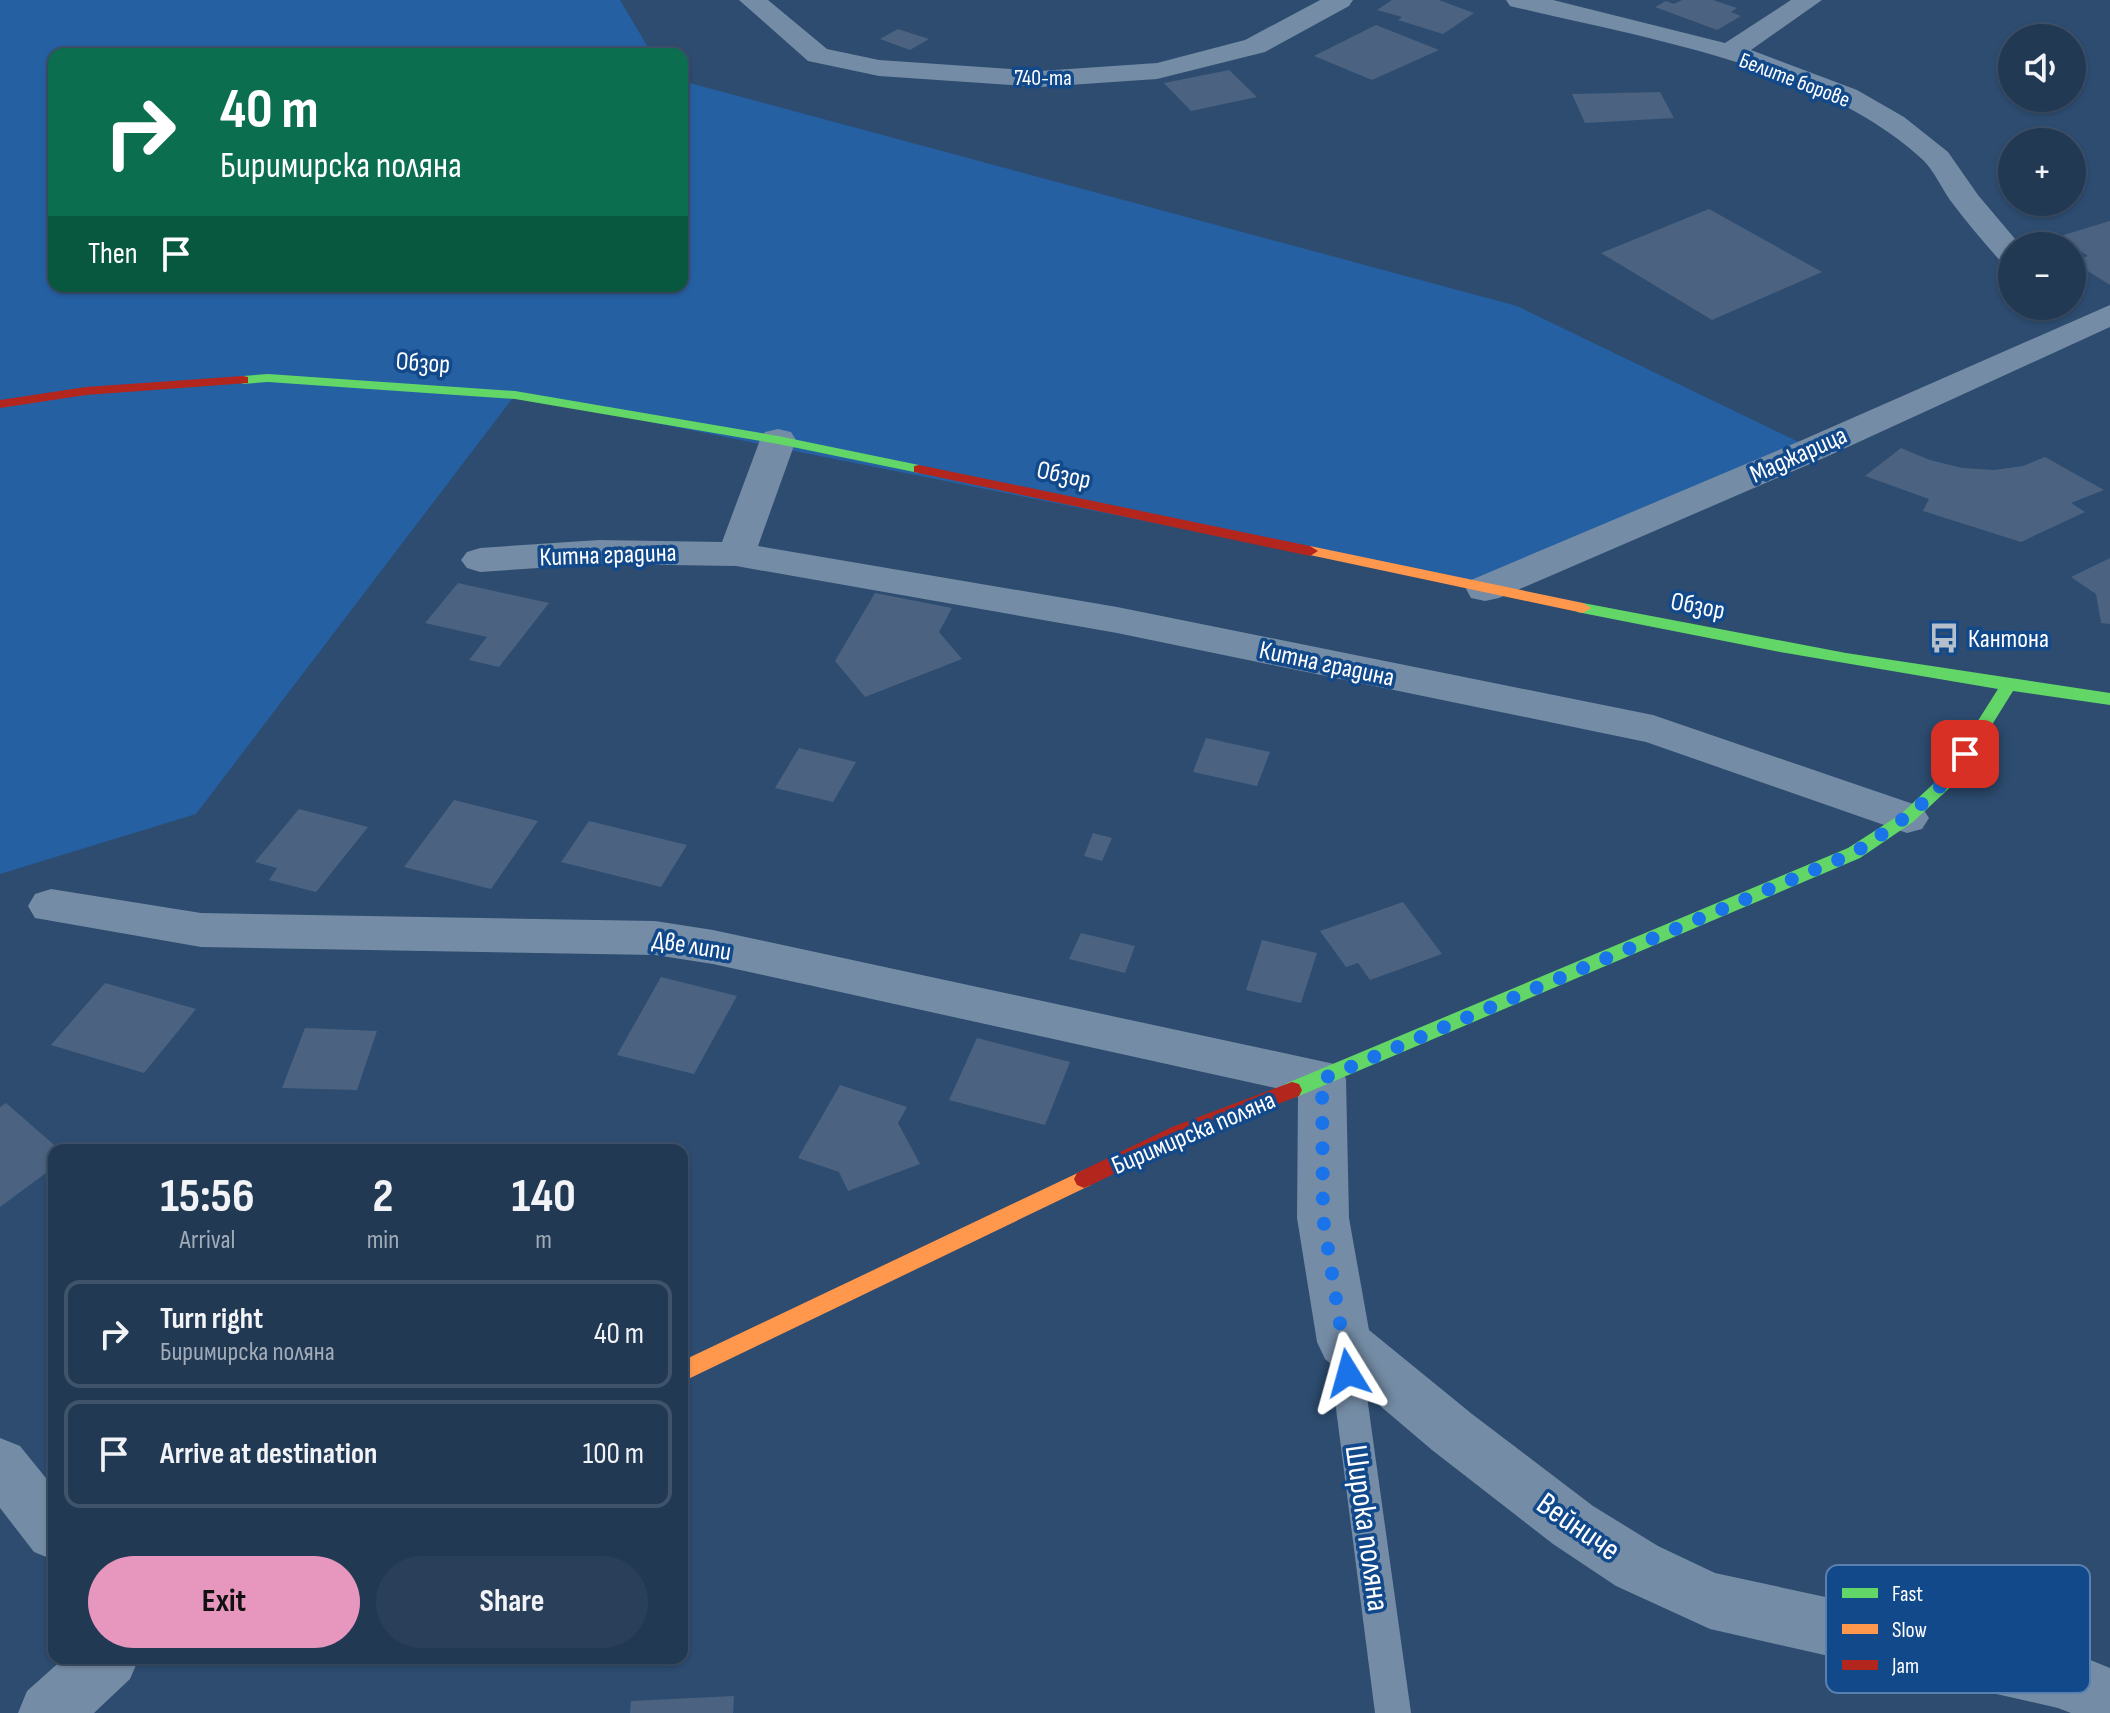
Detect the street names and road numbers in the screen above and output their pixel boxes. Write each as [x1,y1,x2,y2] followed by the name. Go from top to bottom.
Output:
[1735,47,1854,114] street label: Белите борове
[1014,65,1072,92] street label: 740-та
[395,346,451,381] street label: Обзор
[1745,420,1852,490] street label: Маджарица
[1034,455,1094,496] street label: Обзор
[539,538,677,573] street label: Китна градина
[1668,586,1727,627] street label: Обзор
[1256,635,1397,694] street label: Китна градина
[650,925,733,968] street label: Две липи
[1107,1085,1280,1182] street label: Биримирска поляна
[1336,1442,1397,1614] street label: Широка поляна
[1529,1485,1627,1570] street label: Вейниче

